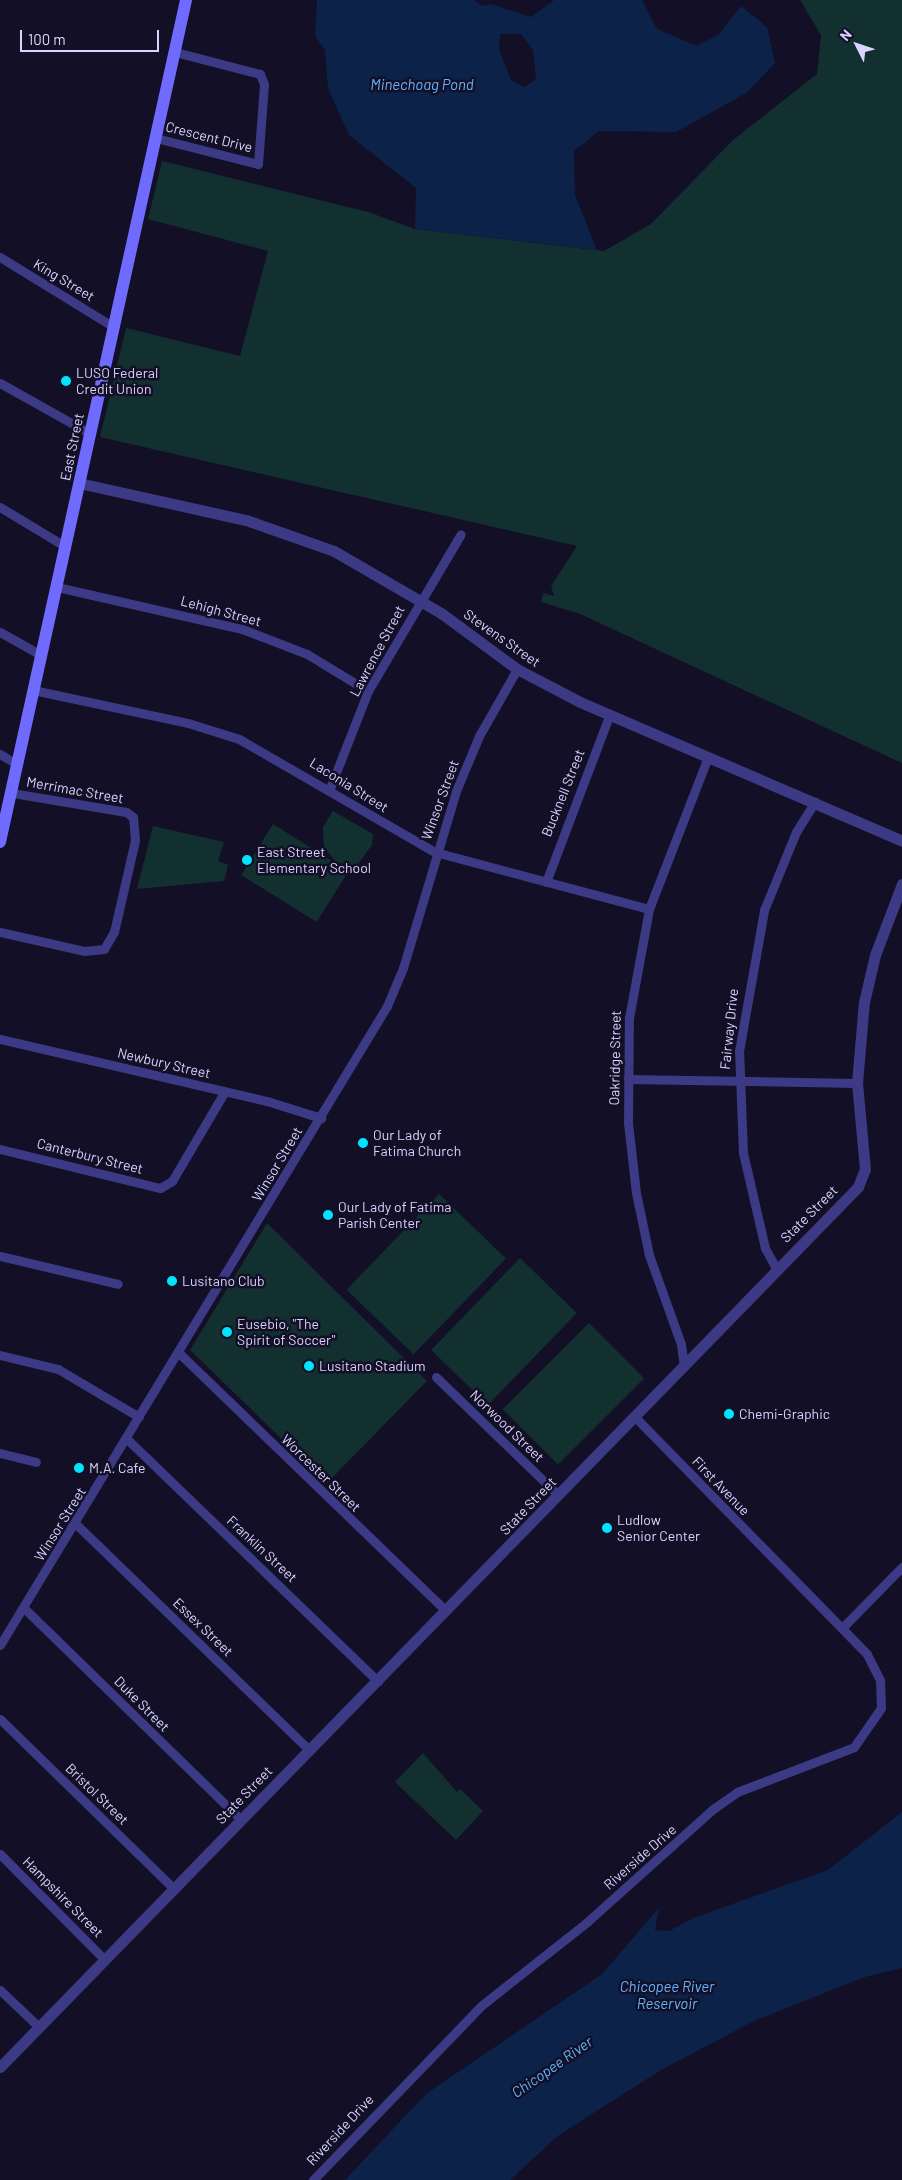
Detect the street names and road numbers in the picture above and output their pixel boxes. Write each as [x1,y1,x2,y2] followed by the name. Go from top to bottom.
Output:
[164,118,254,156] street label: Crescent Drive
[30,255,98,305] street label: King Street
[57,412,87,482] street label: East Street
[179,592,263,630] street label: Lehigh Street
[346,603,408,699] street label: Lawrence Street
[461,605,543,671] street label: Stevens Street
[538,747,588,839] street label: Bucknell Street
[307,754,391,816] street label: Laconia Street
[418,758,462,842] street label: Winsor Street
[25,773,125,807] street label: Merrimac Street
[716,988,742,1070] street label: Fairway Drive
[606,1010,624,1106] street label: Oakridge Street
[116,1044,212,1082] street label: Newbury Street
[248,1124,306,1204] street label: Winsor Street
[35,1135,145,1177] street label: Canterbury Street
[777,1182,841,1246] street label: State Street
[467,1386,547,1466] street label: Norwood Street
[278,1431,364,1515] street label: Worcester Street
[689,1453,753,1519] street label: First Avenue
[496,1474,560,1538] street label: State Street
[31,1484,89,1564] street label: Winsor Street
[223,1512,301,1586] street label: Franklin Street
[170,1594,236,1660] street label: Essex Street
[111,1673,173,1735] street label: Duke Street
[62,1760,132,1828] street label: Bristol Street
[212,1763,276,1827] street label: State Street
[600,1821,680,1893] street label: Riverside Drive
[19,1853,107,1941] street label: Hampshire Street
[303,2091,377,2169] street label: Riverside Drive

